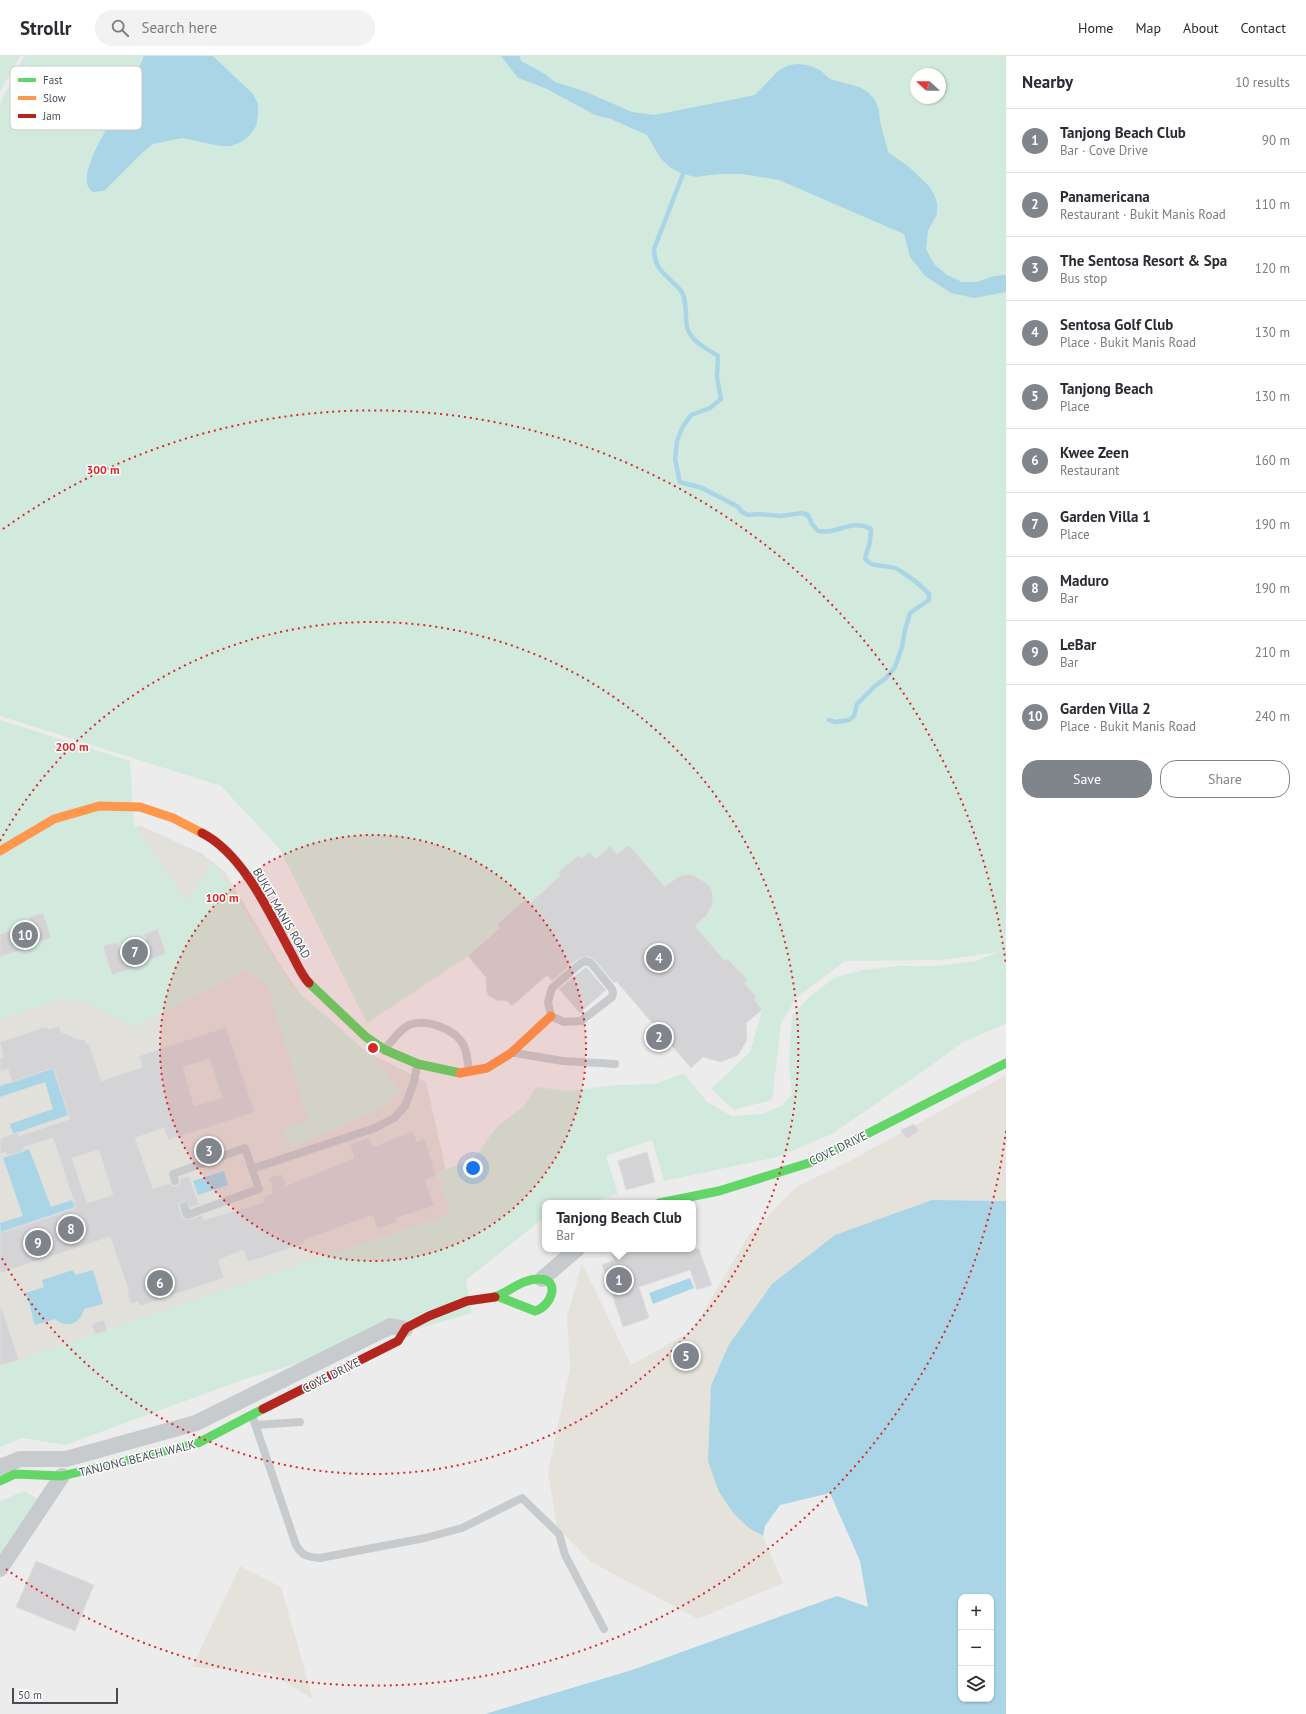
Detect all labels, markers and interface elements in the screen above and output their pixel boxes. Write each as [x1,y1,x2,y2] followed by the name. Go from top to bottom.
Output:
[95,10,375,46] search box
[20,16,71,40] text: Strollr
[109,17,131,39] icon: search
[141,18,217,37] text: Search here
[1078,19,1113,37] text: Home
[1135,19,1161,37] text: Map
[1183,19,1219,37] text: About
[1241,19,1286,37] text: Contact
[10,66,142,130] legend
[910,68,946,104] north arrow
[1022,71,1073,93] text: Nearby
[43,73,63,87] text: Fast
[1235,74,1290,91] text: 10 results
[43,91,66,105] text: Slow
[42,109,61,123] text: Jam
[1060,123,1186,142] text: Tanjong Beach Club
[1031,132,1039,149] text: 1
[1262,132,1290,149] text: 90 m
[1060,142,1148,159] text: Bar · Cove Drive
[1060,187,1150,206] text: Panamericana
[1031,196,1039,213] text: 2
[1255,196,1290,213] text: 110 m
[1060,206,1226,223] text: Restaurant · Bukit Manis Road
[1060,251,1227,270] text: The Sentosa Resort & Spa
[1031,260,1039,277] text: 3
[1255,260,1290,277] text: 120 m
[1060,270,1107,287] text: Bus stop
[1060,315,1173,334] text: Sentosa Golf Club
[1031,324,1039,341] text: 4
[1255,324,1290,341] text: 130 m
[1060,334,1196,351] text: Place · Bukit Manis Road
[1060,379,1153,398] text: Tanjong Beach
[1031,388,1039,405] text: 5
[1255,388,1290,405] text: 130 m
[1060,398,1090,415] text: Place
[1060,443,1129,462] text: Kwee Zeen
[1031,452,1039,469] text: 6
[1255,452,1290,469] text: 160 m
[86,462,120,477] text: 300 m
[1060,462,1119,479] text: Restaurant
[1060,507,1151,526] text: Garden Villa 1
[1031,516,1039,533] text: 7
[1255,516,1290,533] text: 190 m
[1060,526,1090,543] text: Place
[1060,571,1109,590] text: Maduro
[1031,580,1039,597] text: 8
[1255,580,1290,597] text: 190 m
[1060,590,1078,607] text: Bar
[1060,635,1096,654] text: LeBar
[1031,644,1039,661] text: 9
[1255,644,1290,661] text: 210 m
[1060,654,1078,671] text: Bar
[1060,699,1151,718] text: Garden Villa 2
[1028,708,1042,725] text: 10
[1255,708,1290,725] text: 240 m
[1060,718,1196,735] text: Place · Bukit Manis Road
[55,739,89,754] text: 200 m
[1022,760,1152,798] button: Save
[1160,760,1290,798] button: Share
[250,865,314,961] street label: BUKIT MANIS ROAD
[205,890,239,905] text: 100 m
[12,920,38,950] pin: 10
[122,937,148,967] pin: 7
[646,943,672,973] pin: 4
[646,1022,672,1052] pin: 2
[366,1041,380,1055] centre of rings
[807,1128,869,1168] street label: COVE DRIVE
[196,1136,222,1166] pin: 3
[463,1158,483,1178] your location
[542,1200,696,1252] popup
[556,1208,682,1227] text: Tanjong Beach Club
[58,1214,84,1244] pin: 8
[556,1227,575,1244] text: Bar
[25,1228,51,1258] pin: 9
[606,1265,632,1295] pin: 1
[147,1268,173,1298] pin: 6
[673,1341,699,1371] pin: 5
[300,1354,362,1396] street label: COVE DRIVE
[77,1436,197,1480] street label: TANJONG BEACH WALK
[958,1594,994,1702] map controls
[958,1594,994,1630] button: +
[958,1630,994,1666] button: −
[958,1666,994,1702] button: layers
[12,1686,118,1705] scale bar
[18,1688,42,1702] text: 50 m

